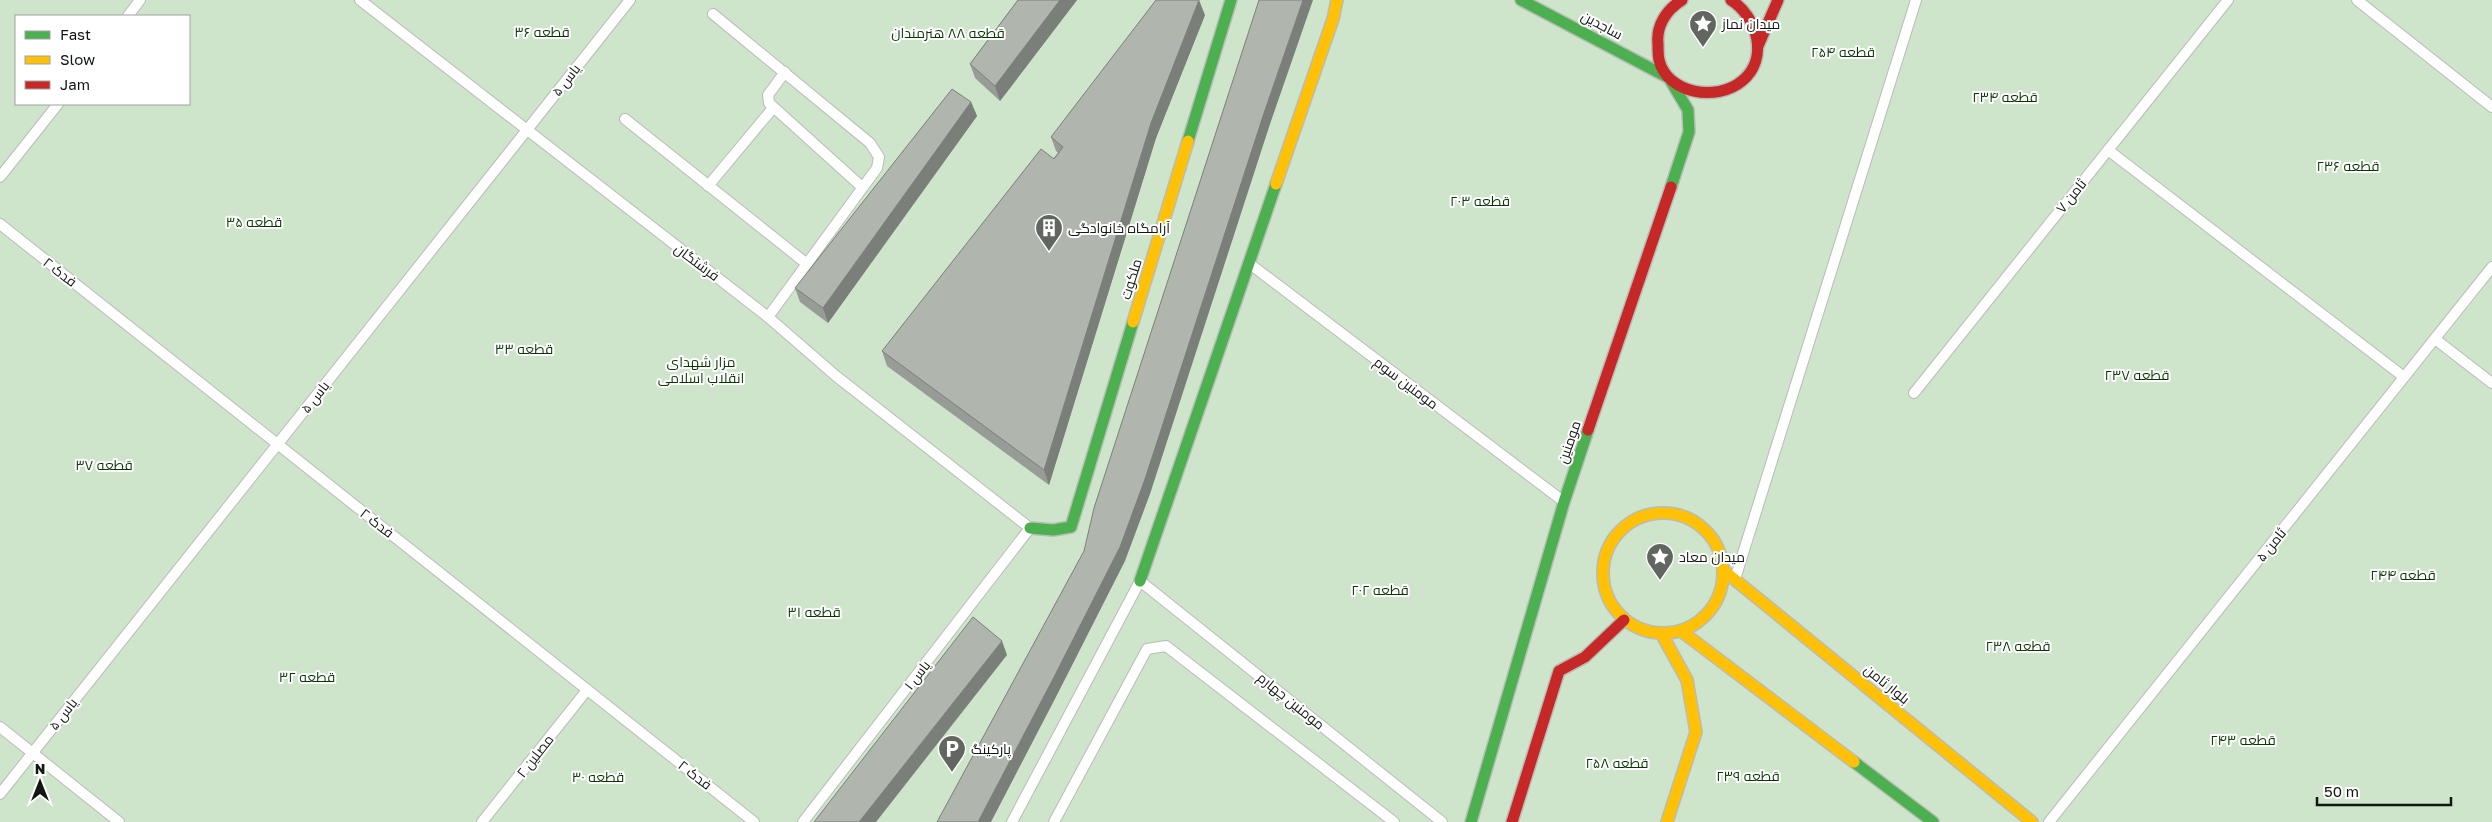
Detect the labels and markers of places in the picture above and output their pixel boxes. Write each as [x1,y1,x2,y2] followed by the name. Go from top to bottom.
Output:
[1688,9,1718,48] place icon: میدان نماز
[1721,15,1780,32] place label: میدان نماز
[1034,213,1064,252] building icon: آرامگاه خانوادگی
[1068,219,1170,236] place label: آرامگاه خانوادگی
[1645,542,1675,581] place icon: میدان معاد
[1679,548,1745,565] place label: میدان معاد
[937,734,967,773] parking icon: پارکینگ
[971,740,1011,759] place label: پارکینگ

